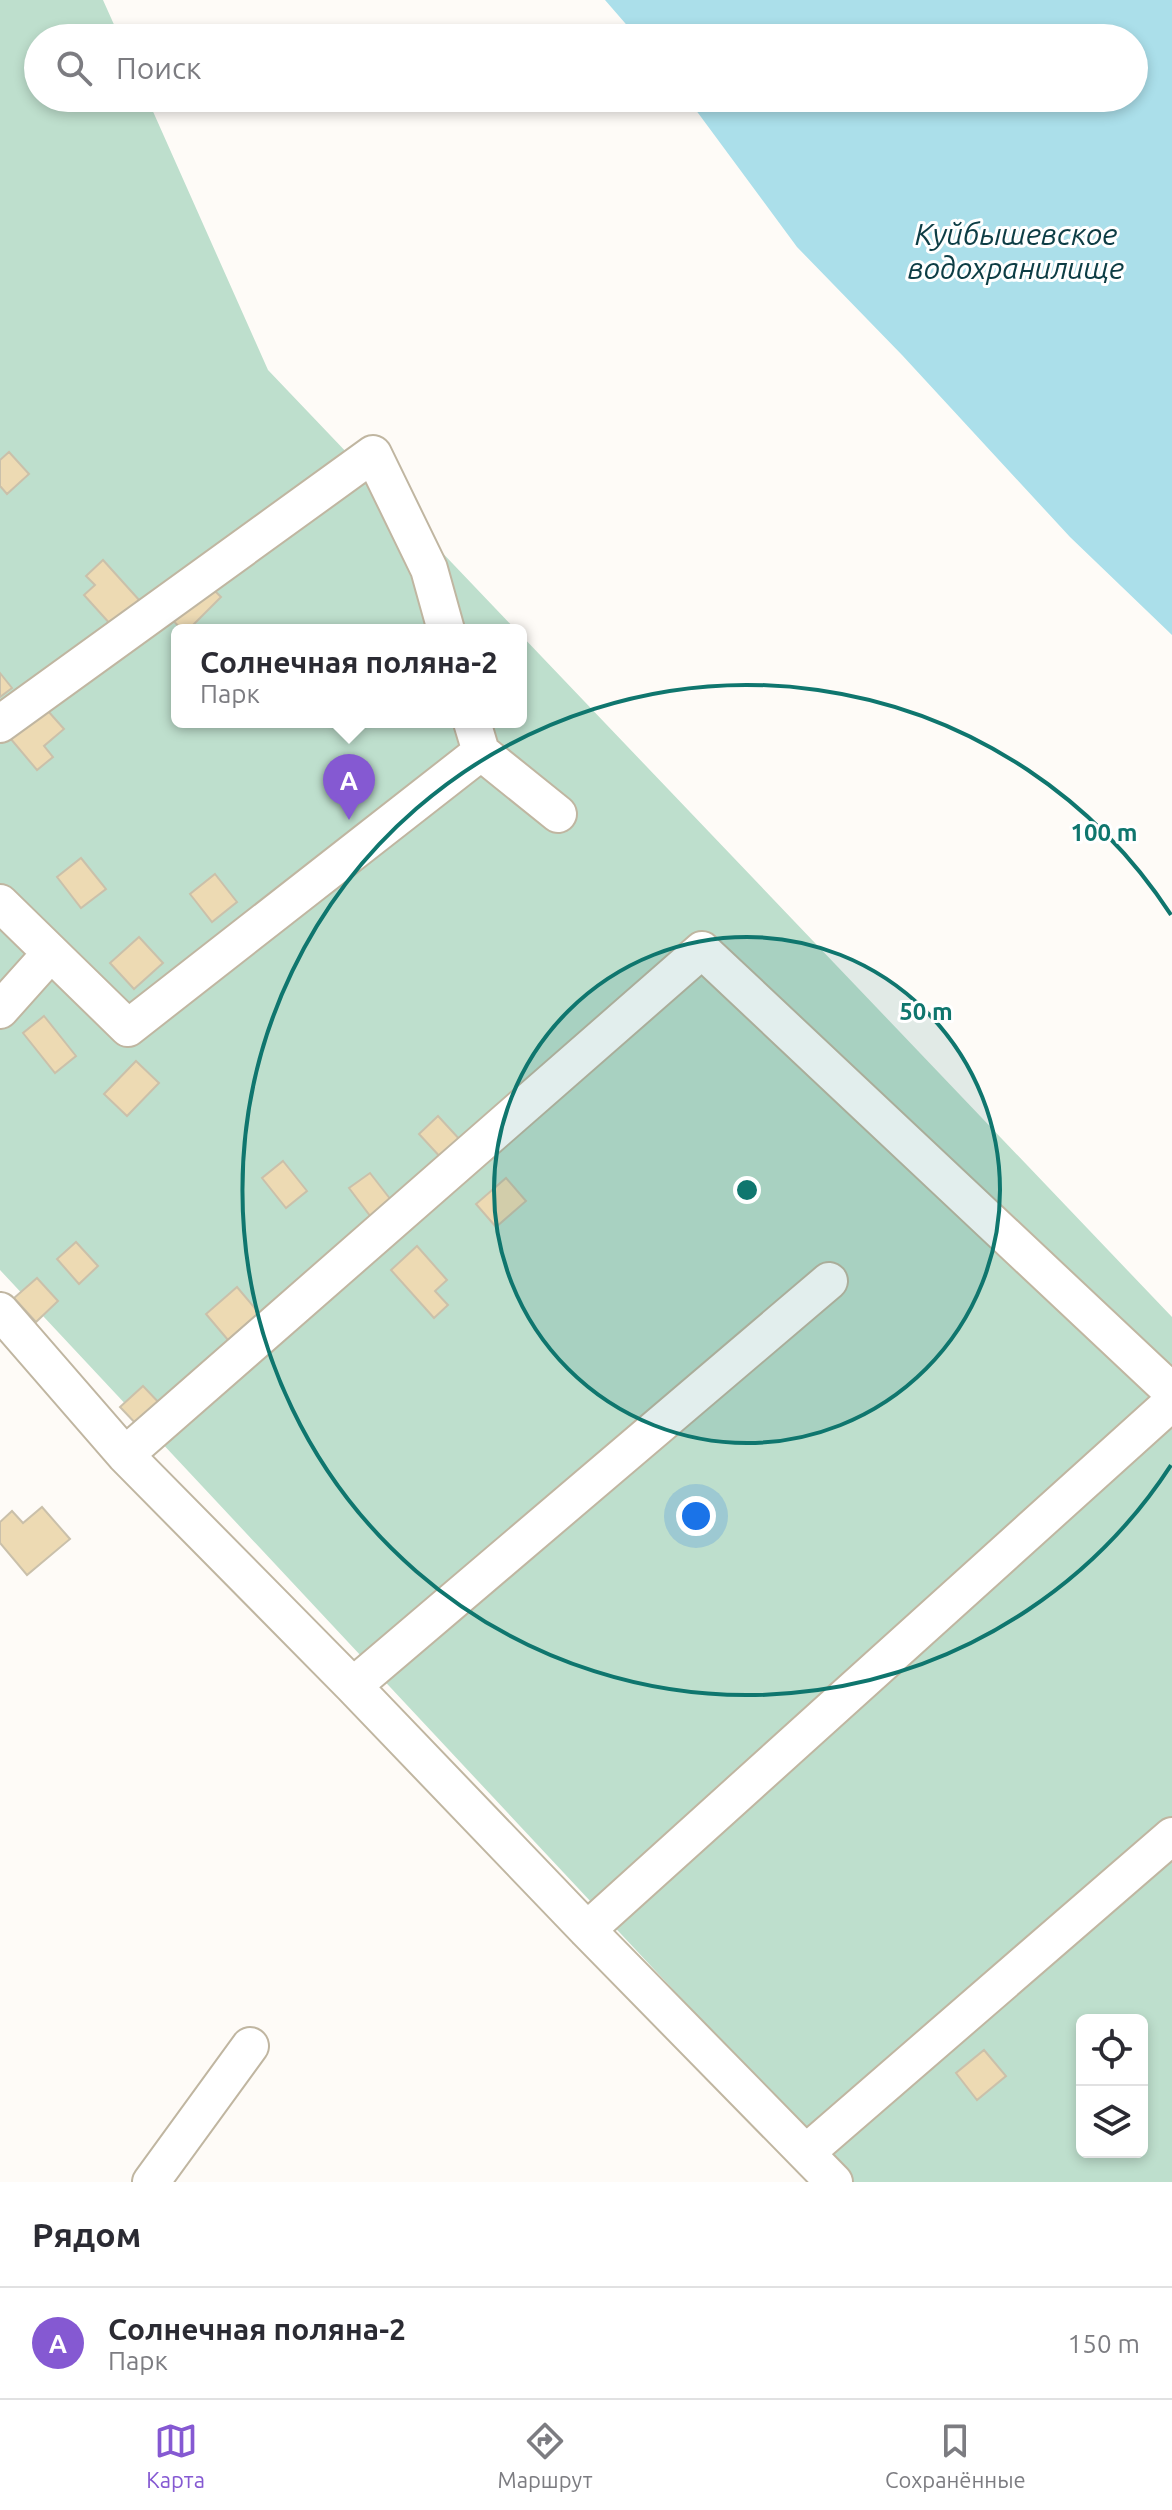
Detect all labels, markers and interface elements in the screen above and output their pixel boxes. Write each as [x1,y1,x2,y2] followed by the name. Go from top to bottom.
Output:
[24,24,1148,112] search box
[52,46,96,90] icon: search
[116,51,201,85] text: Поиск
[908,217,1124,285] water label: Куйбышевское водохранилище
[171,624,527,728] popup
[200,645,498,679] text: Солнечная поляна-2
[200,679,260,708] text: Парк
[323,754,375,820] pin: A
[1071,819,1137,846] text: 100 m
[899,998,953,1025] text: 50 m
[733,1176,761,1204] centre of rings
[676,1496,716,1536] your location
[1076,2014,1148,2158] map controls
[1076,2014,1148,2086] button: locate
[1076,2086,1148,2158] button: layers
[32,2215,141,2253] text: Рядом
[108,2312,406,2346] text: Солнечная поляна-2
[49,2329,67,2358] text: A
[1068,2329,1140,2358] text: 150 m
[108,2346,168,2375] text: Парк
[146,2419,205,2492] tab: Карта
[498,2419,592,2492] tab: Маршрут
[885,2419,1026,2492] tab: Сохранённые

